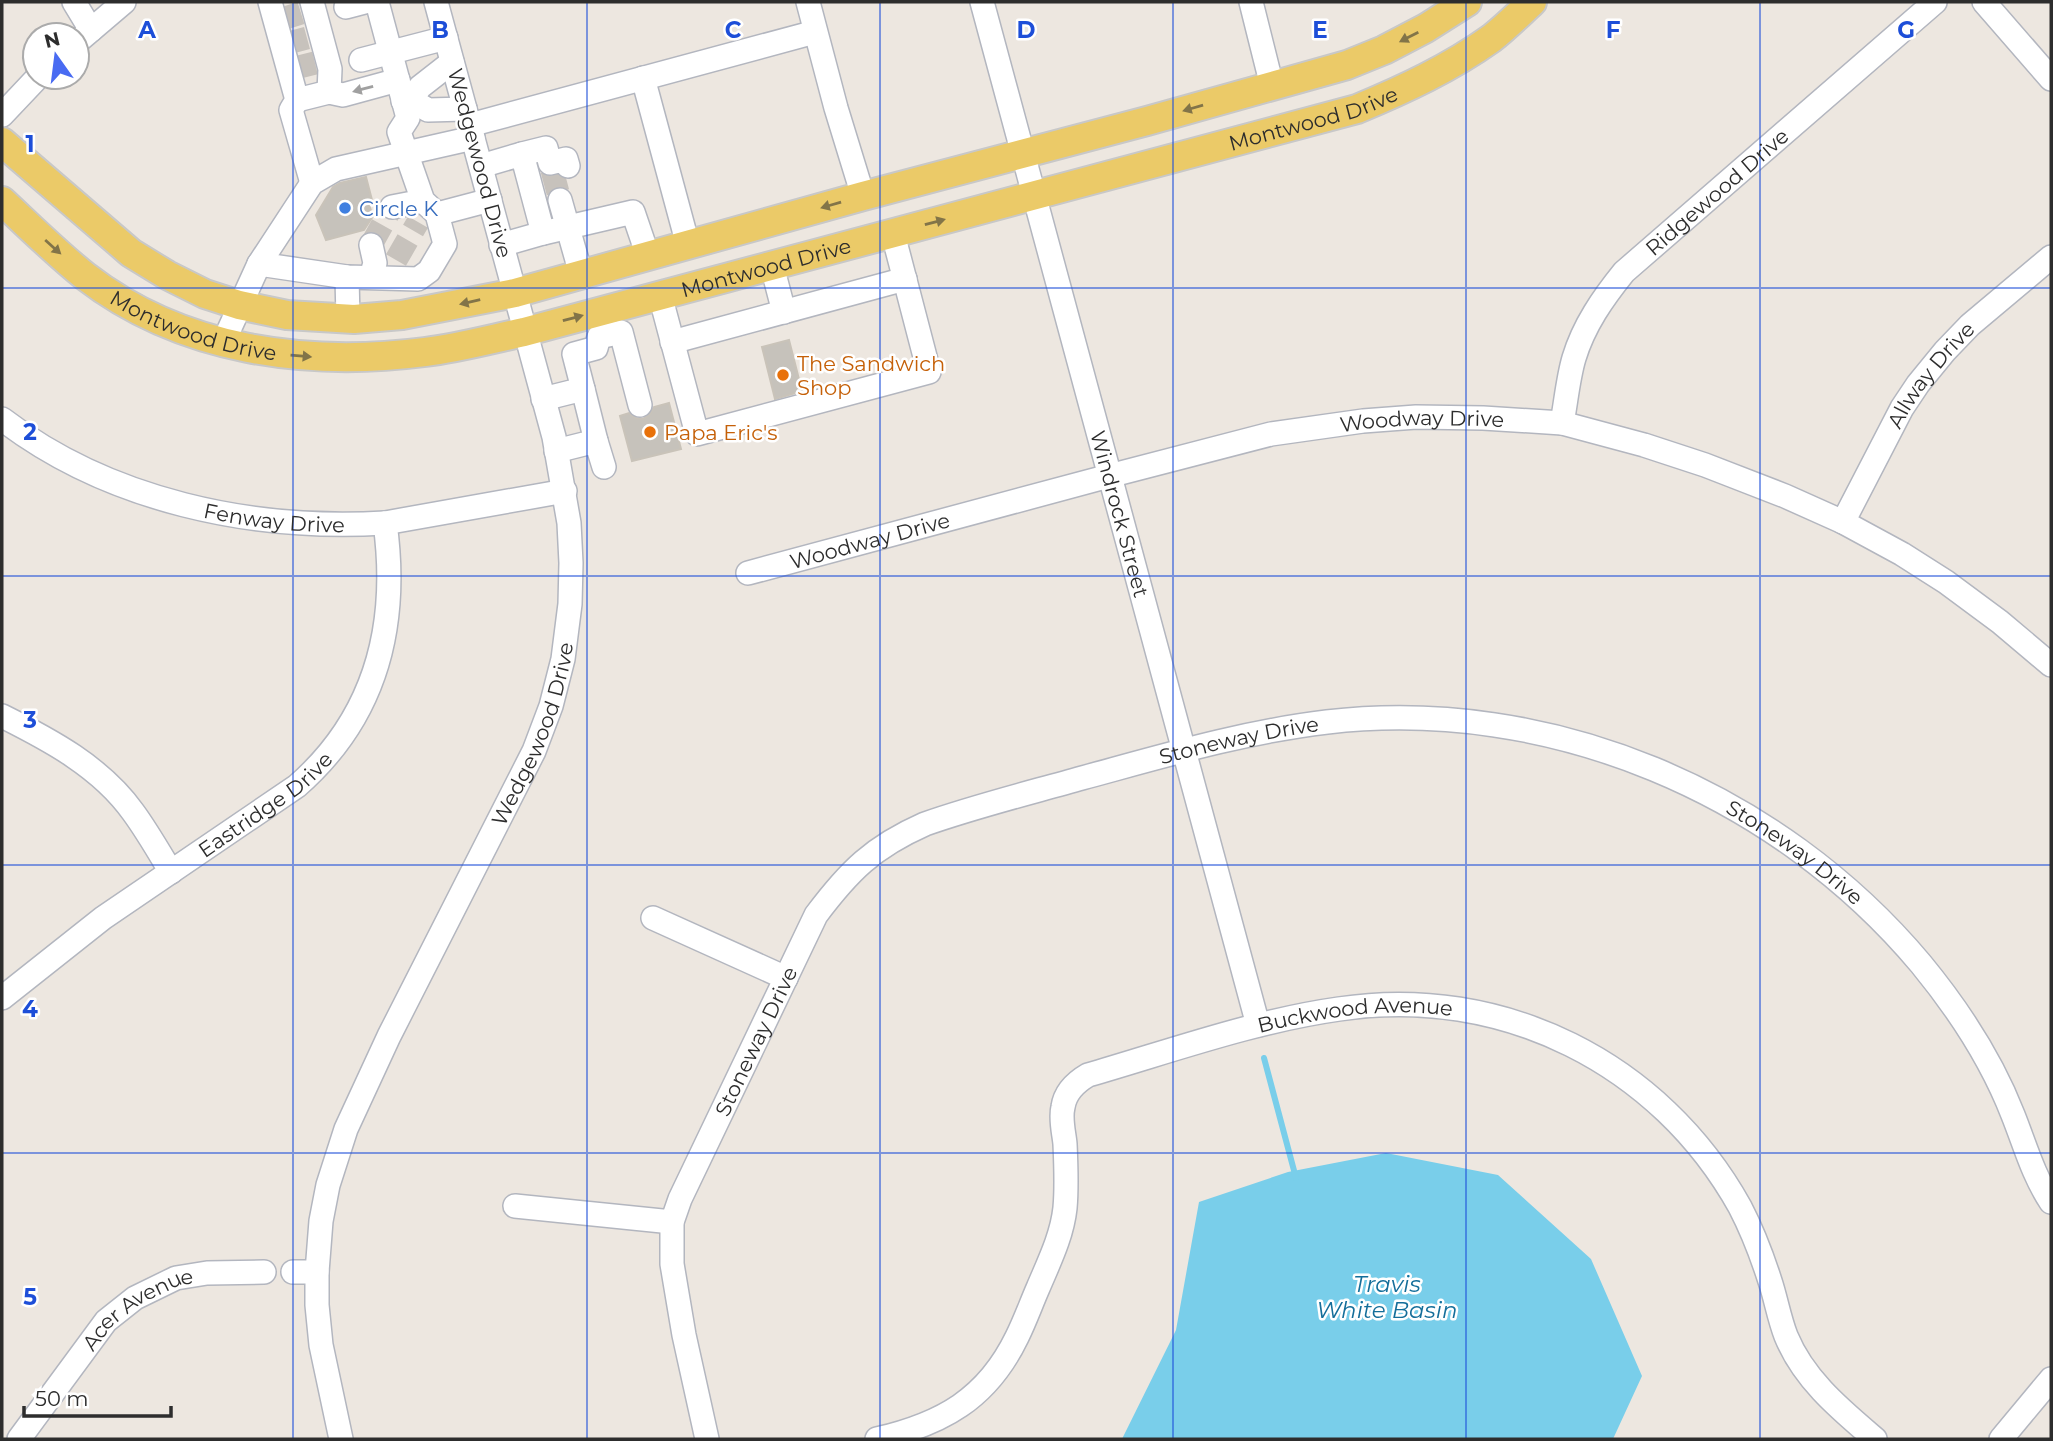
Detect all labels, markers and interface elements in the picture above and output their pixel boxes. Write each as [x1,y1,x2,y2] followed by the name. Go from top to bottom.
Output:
[137,16,156,44] text: A
[431,16,449,44] text: B
[725,16,742,44] text: C
[1017,16,1036,44] text: D
[1312,16,1328,44] text: E
[1606,16,1621,44] text: F
[1897,16,1915,44] text: G
[21,21,91,91] north arrow
[42,27,62,53] text: N
[1399,32,1419,43] one-way arrow
[443,65,517,261] street label: Wedgewood Drive
[1226,81,1401,155] street label: Montwood Drive
[352,84,374,95] one-way arrow
[1182,103,1204,114] one-way arrow
[1640,123,1793,260] street label: Ridgewood Drive
[25,130,35,158] text: 1
[359,196,438,221] place label: Circle K
[337,200,353,216] marker: Circle K
[820,200,842,211] one-way arrow
[925,217,946,227] one-way arrow
[678,233,854,302] street label: Montwood Drive
[44,239,62,255] one-way arrow
[106,285,278,365] street label: Montwood Drive
[459,297,481,308] one-way arrow
[563,313,584,323] one-way arrow
[1881,316,1979,432] street label: Allway Drive
[290,351,312,362] one-way arrow
[797,351,945,400] place label: The Sandwich Shop
[775,367,791,383] marker: The Sandwich Shop
[1338,404,1505,437] street label: Woodway Drive
[23,418,37,446] text: 2
[664,420,777,445] place label: Papa Eric's
[642,424,658,440] marker: Papa Eric's
[1086,428,1154,600] street label: Windrock Street
[202,497,345,537] street label: Fenway Drive
[787,507,952,574] street label: Woodway Drive
[486,641,578,830] street label: Wedgewood Drive
[22,706,37,734] text: 3
[1156,711,1320,769] street label: Stoneway Drive
[193,746,337,862] street label: Eastridge Drive
[1722,794,1869,910] street label: Stoneway Drive
[709,962,802,1120] street label: Stoneway Drive
[1255,992,1454,1037] street label: Buckwood Avenue
[22,995,38,1023] text: 4
[76,1263,195,1355] street label: Acer Avenue
[1316,1270,1458,1324] water label: Travis White Basin
[23,1283,37,1311] text: 5
[24,1374,172,1418] scale bar
[35,1386,89,1411] text: 50 m

